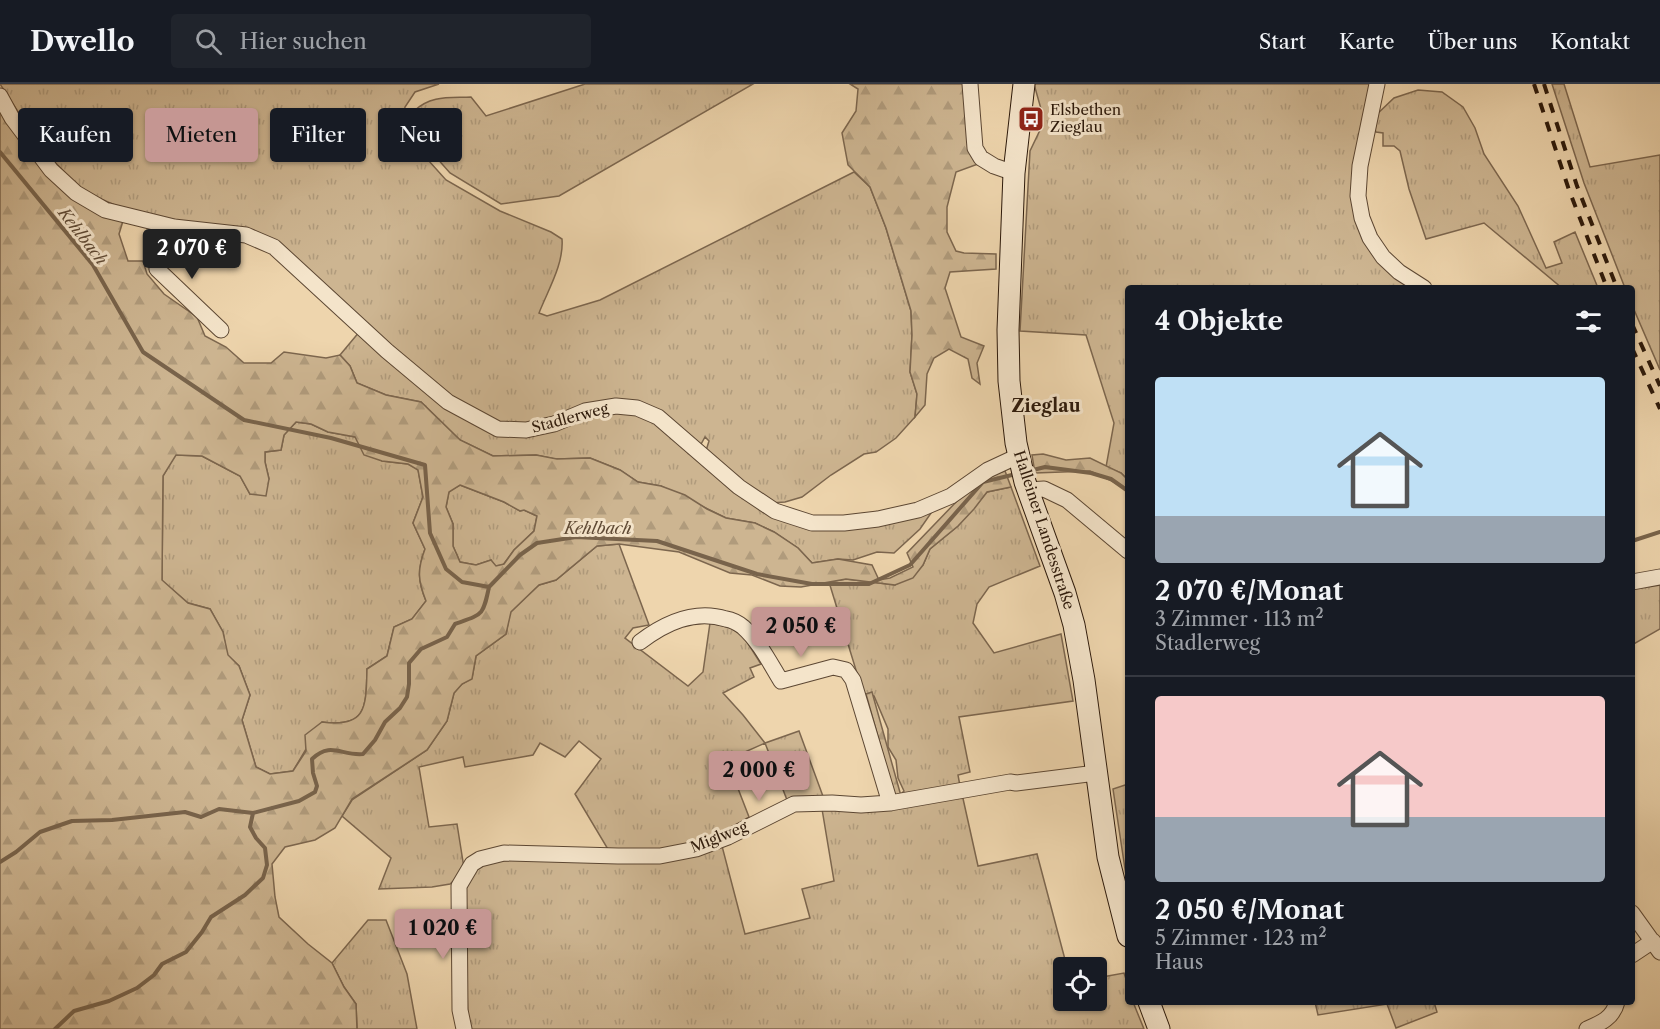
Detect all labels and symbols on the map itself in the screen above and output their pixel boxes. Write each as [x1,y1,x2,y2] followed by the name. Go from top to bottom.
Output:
[1050,100,1122,136] place label: Elsbethen Zieglau
[1016,104,1046,134] bus stop icon: Elsbethen Zieglau
[53,202,112,269] water label: Kehlbach
[137,229,247,280] pin: 2 070 €
[1011,395,1081,417] district label: Zieglau
[529,398,610,437] street label: Stadlerweg
[1010,448,1079,612] street label: Halleiner Landesstraße
[562,518,632,538] water label: Kehlbach
[746,607,856,658] pin: 2 050 €
[704,751,814,802] pin: 2 000 €
[687,816,750,857] street label: Miglweg
[388,909,498,960] pin: 1 020 €

